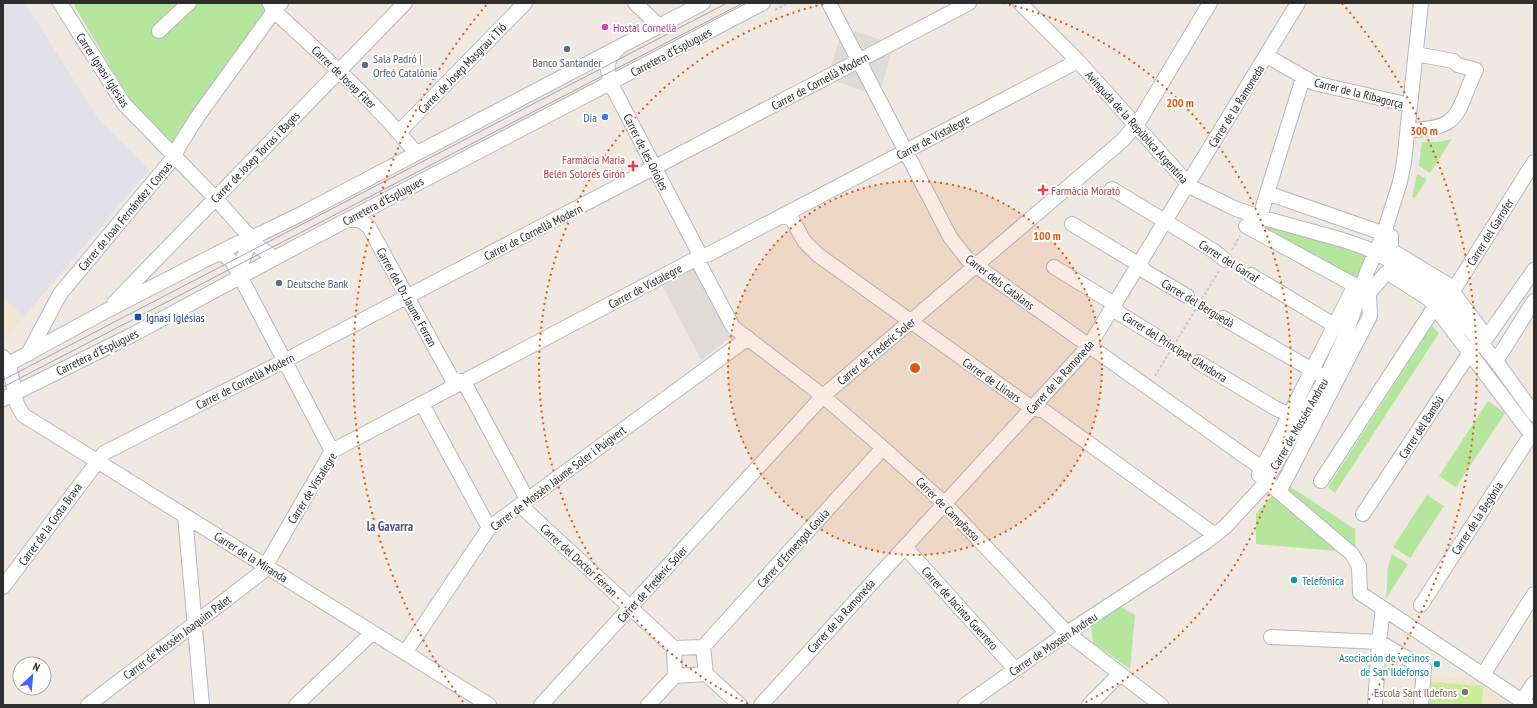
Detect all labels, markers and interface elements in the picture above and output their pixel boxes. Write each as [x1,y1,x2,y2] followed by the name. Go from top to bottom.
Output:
[415,19,509,117] street label: Carrer de Josep Masgrau i Tió
[613,20,677,35] place label: Hostal Cornellà
[600,22,610,32] marker: Hostal Cornellà
[628,24,714,80] street label: Carretera d'Esplugues
[73,30,133,110] street label: Carrer Ignasi Iglesias
[309,42,380,112] street label: Carrer de Josep Fiter
[562,44,572,54] marker: Banco Santander
[769,49,871,113] street label: Carrer de Cornellà Modern
[373,51,438,80] place label: Sala Padró | Orfeó Catalònia
[532,55,602,70] place label: Banco Santander
[360,60,370,70] marker: Sala Padró | Orfeó Catalònia
[1205,62,1267,150] street label: Carrer de la Ramoneda
[1082,68,1192,187] street label: Avinguda de la República Argentina
[1313,75,1405,111] street label: Carrer de la Ribagorça
[1166,95,1194,110] text: 200 m
[207,108,303,206] street label: Carrer de Josep Torras i Bages
[583,110,597,125] place label: Dia
[620,111,672,193] street label: Carrer de les Orioles
[894,111,972,163] street label: Carrer de Vistalegre
[600,112,610,122] marker: Dia
[1410,123,1438,138] text: 300 m
[543,152,625,181] place label: Farmàcia Maria Belén Solores Girón
[75,158,175,274] street label: Carrer de Joan Fernández i Comas
[628,161,638,171] marker: Farmàcia Maria Belén Solores Girón
[340,173,426,229] street label: Carretera d'Esplugues
[1051,183,1120,198] place label: Farmàcia Morató
[1038,185,1048,195] marker: Farmàcia Morató
[1463,195,1517,268] street label: Carrer del Garrofer
[481,201,585,263] street label: Carrer de Cornellà Modern
[1033,228,1061,243] text: 100 m
[1196,237,1263,286] street label: Carrer del Garraf
[374,245,440,349] street label: Carrer del Dr. Jaume Ferran
[963,251,1037,313] street label: Carrer dels Catalans
[606,260,684,312] street label: Carrer de Vistalegre
[1159,275,1237,331] street label: Carrer del Berguedà
[287,276,349,291] place label: Deutsche Bank
[274,278,284,288] marker: Deutsche Bank
[1120,309,1230,385] street label: Carrer del Principat d'Andorra
[146,310,205,325] place label: Ignasi Iglésias
[133,312,143,322] marker: Ignasi Iglésias
[834,313,919,388] street label: Carrer de Frederic Soler
[53,326,141,378] street label: Carretera d'Esplugues
[1023,337,1097,417] street label: Carrer de la Ramoneda
[193,350,297,412] street label: Carrer de Cornellà Modern
[960,354,1024,406] street label: Carrer de Llinars
[908,361,922,375] centre of rings
[1267,376,1331,472] street label: Carrer de Mossèn Andreu
[1395,393,1447,461] street label: Carrer del Bambú
[487,422,629,534] street label: Carrer de Mossèn Jaume Soler i Puigvert
[284,450,340,526] street label: Carrer de Vistalegre
[913,474,983,544] street label: Carrer de Campfasso
[1448,479,1506,557] street label: Carrer de la Begònia
[15,480,85,568] street label: Carrer de la Costa Brava
[754,505,832,591] street label: Carrer d'Ermengol Goula
[367,518,413,535] district label: la Gavarra
[537,521,621,599] street label: Carrer del Doctor Ferran
[211,528,291,586] street label: Carrer de la Miranda
[614,542,691,625] street label: Carrer de Frederic Soler
[919,563,1001,653] street label: Carrer de Jacinto Guerrero
[1302,573,1344,588] place label: Telefónica
[1289,575,1299,585] marker: Telefónica
[804,576,878,656] street label: Carrer de la Ramoneda
[120,591,234,682] street label: Carrer de Mossèn Joaquim Palet
[1006,609,1100,679] street label: Carrer de Mossèn Andreu
[1339,650,1429,679] place label: Asociación de vecinos de San Ildefonso
[12,656,52,696] north arrow
[31,659,42,675] text: N
[1432,659,1442,669] marker: Asociación de vecinos de San Ildefonso
[1374,685,1457,700] place label: Escola Sant Ildefons
[1460,687,1470,697] marker: Escola Sant Ildefons

